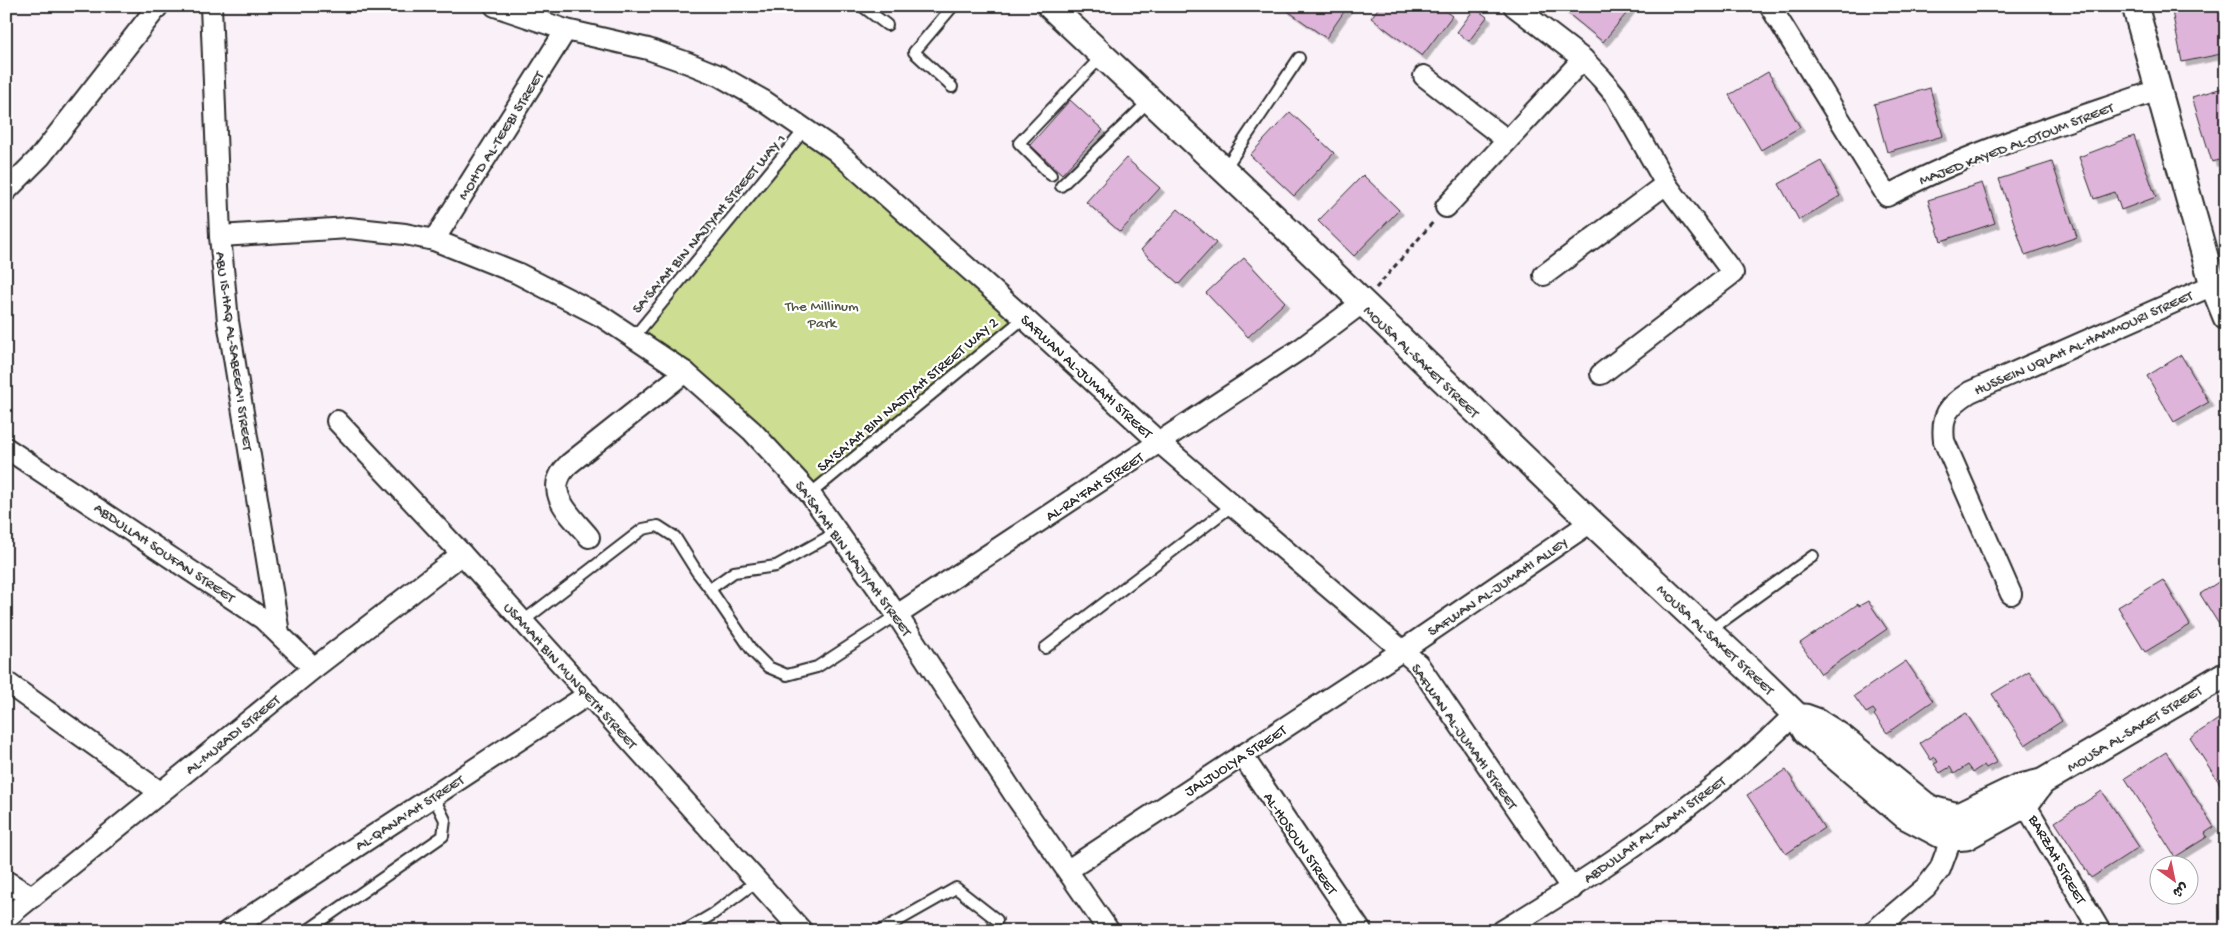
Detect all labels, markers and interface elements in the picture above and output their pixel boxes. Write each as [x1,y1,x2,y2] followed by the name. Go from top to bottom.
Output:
[455,67,549,204] street label: MOH'D AL-TEEBI STREET
[1917,99,2118,190] street label: MAJED KAYED AL-OTOUM STREET
[629,131,790,318] street label: SA'SA'AH BIN NAJIYAH STREET WAY 1
[210,250,256,453] street label: ABU IS-HAQ AL-SABEEA'I STREET
[1972,287,2197,400] street label: HUSSEIN UQLAH AL-HAMMOURI STREET
[784,298,859,333] park label: The Millinum Park
[1359,302,1483,423] street label: MOUSA AL-SAKET STREET
[1016,312,1156,444] street label: SAFWAN AL-JUMAHI STREET
[814,314,1003,477] street label: SA'SA'AH BIN NAJIYAH STREET WAY 2
[1043,449,1149,526] street label: AL-RA'FAH STREET
[790,478,916,641] street label: SA'SA'AH BIN NAJIYAH STREET
[90,500,239,608] street label: ABDULLAH SOUFAN STREET
[1425,534,1572,641] street label: SAFWAN AL-JUMAHI ALLEY
[1652,581,1778,700] street label: MOUSA AL-SAKET STREET
[499,599,641,754] street label: USAMAH BIN MUNQETH STREET
[1406,661,1521,815] street label: SAFWAN AL-JUMAHI STREET
[2064,682,2207,777] street label: MOUSA AL-SAKET STREET
[182,691,285,779] street label: AL-MURADI STREET
[1182,721,1291,801] street label: JALJUOLYA STREET
[352,771,469,856] street label: AL-QANA'AH STREET
[1580,772,1731,888] street label: ABDULLAH AL-ALAMI STREET
[1258,789,1341,900] street label: AL-HOSOUN STREET
[2023,811,2090,909] street label: BARZAH STREET
[2150,854,2200,904] north arrow
[2169,877,2191,900] text: ش

